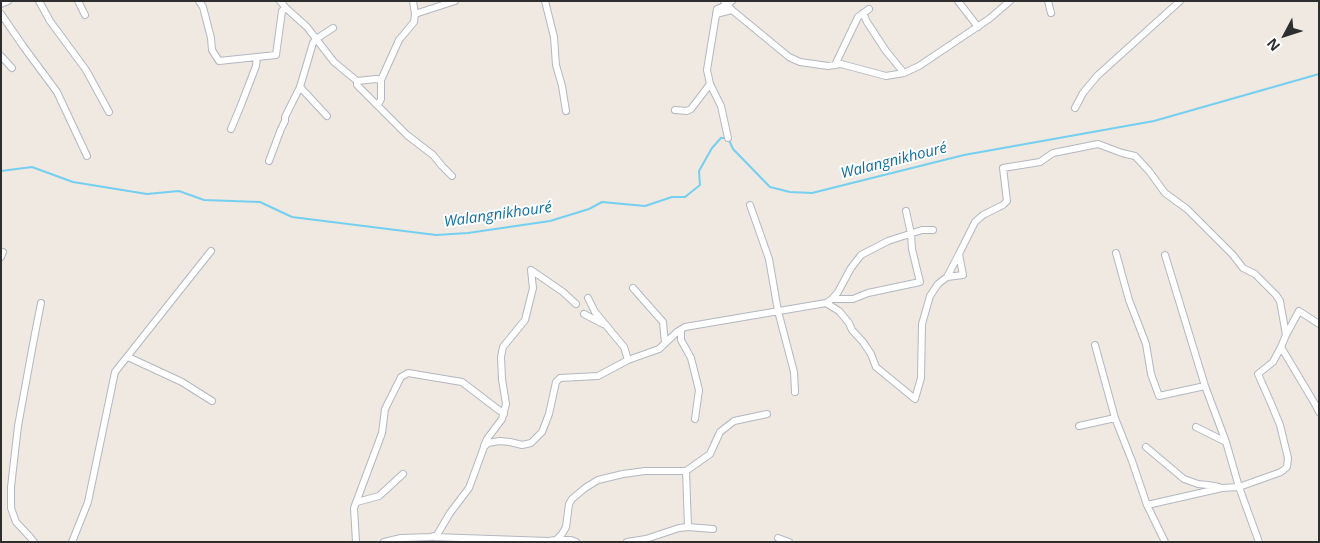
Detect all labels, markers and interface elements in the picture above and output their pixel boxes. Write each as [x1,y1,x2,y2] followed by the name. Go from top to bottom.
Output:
[1260,10,1310,60] north arrow
[1262,34,1284,55] text: N
[839,139,949,183] water label: Walangnikhouré
[443,199,553,231] water label: Walangnikhouré

